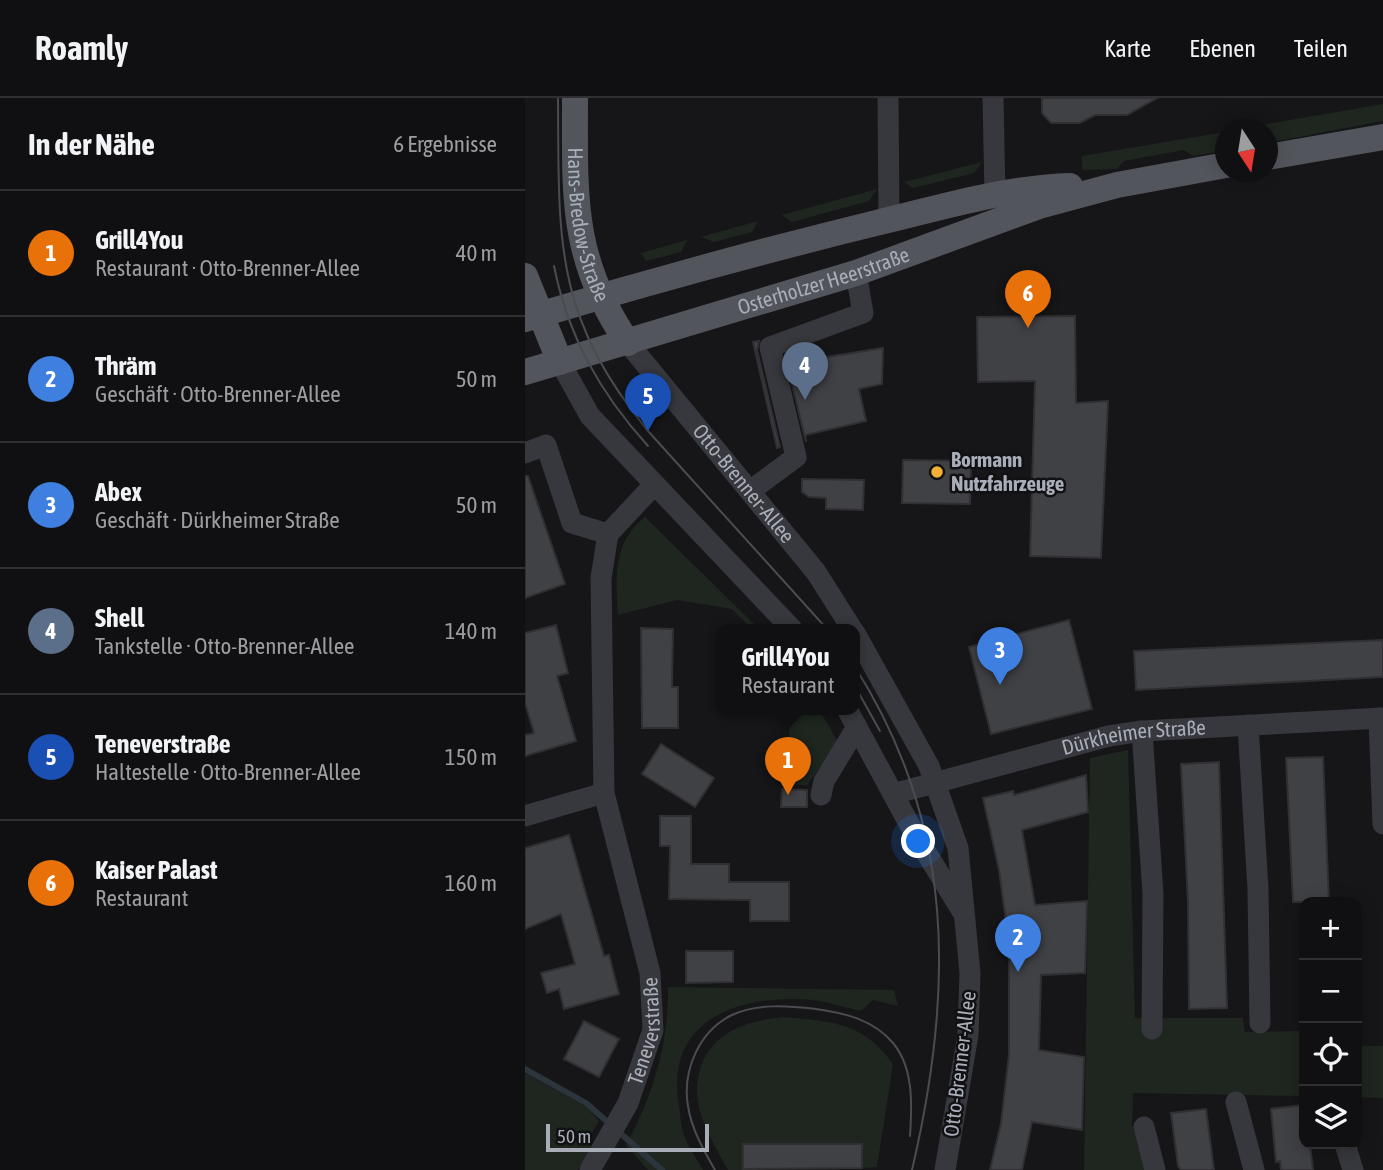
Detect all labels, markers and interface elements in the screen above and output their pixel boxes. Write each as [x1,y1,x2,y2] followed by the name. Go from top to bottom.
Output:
[35,29,128,67] text: Roamly
[1104,35,1151,62] text: Karte
[1189,35,1256,62] text: Ebenen
[1294,35,1348,62] text: Teilen
[1215,119,1278,182] north arrow
[28,127,155,161] text: In der Nähe
[393,131,497,157] text: 6 Ergebnisse
[564,147,615,305] street label: Hans-Bredow-Straße
[95,225,183,255] text: Grill4You
[46,240,56,266] text: 1
[456,240,497,266] text: 40 m
[735,242,912,319] street label: Osterholzer Heerstraße
[95,255,360,281] text: Restaurant · Otto-Brenner-Allee
[1005,270,1051,328] pin: 6
[782,342,828,400] pin: 4
[95,351,156,381] text: Thräm
[46,366,56,392] text: 2
[456,366,497,392] text: 50 m
[625,373,671,431] pin: 5
[95,381,341,407] text: Geschäft · Otto-Brenner-Allee
[688,419,800,547] street label: Otto-Brenner-Allee
[951,447,1064,495] place label: Bormann Nutzfahrzeuge
[929,464,945,480] marker: Bormann Nutzfahrzeuge
[95,477,142,507] text: Abex
[46,492,56,518] text: 3
[456,492,497,518] text: 50 m
[95,507,340,533] text: Geschäft · Dürkheimer Straße
[95,603,144,633] text: Shell
[46,618,56,644] text: 4
[445,618,497,644] text: 140 m
[716,624,860,715] popup
[977,627,1023,685] pin: 3
[95,633,354,659] text: Tankstelle · Otto-Brenner-Allee
[741,642,830,672] text: Grill4You
[741,672,835,698] text: Restaurant
[1059,715,1206,759] street label: Dürkheimer Straße
[95,729,231,759] text: Teneverstraße
[765,737,811,795] pin: 1
[46,744,56,770] text: 5
[445,744,497,770] text: 150 m
[95,759,361,785] text: Haltestelle · Otto-Brenner-Allee
[901,824,935,858] your location
[95,855,217,885] text: Kaiser Palast
[46,870,56,896] text: 6
[445,870,497,896] text: 160 m
[95,885,188,911] text: Restaurant
[1299,897,1362,1149] map controls
[1299,897,1362,960] button: +
[995,914,1041,972] pin: 2
[1299,960,1362,1023] button: −
[622,977,664,1088] street label: Teneverstraße
[938,990,980,1138] street label: Otto-Brenner-Allee
[1299,1023,1362,1086] button: locate
[1299,1086,1362,1149] button: layers
[546,1121,709,1153] scale bar
[557,1125,591,1147] text: 50 m

